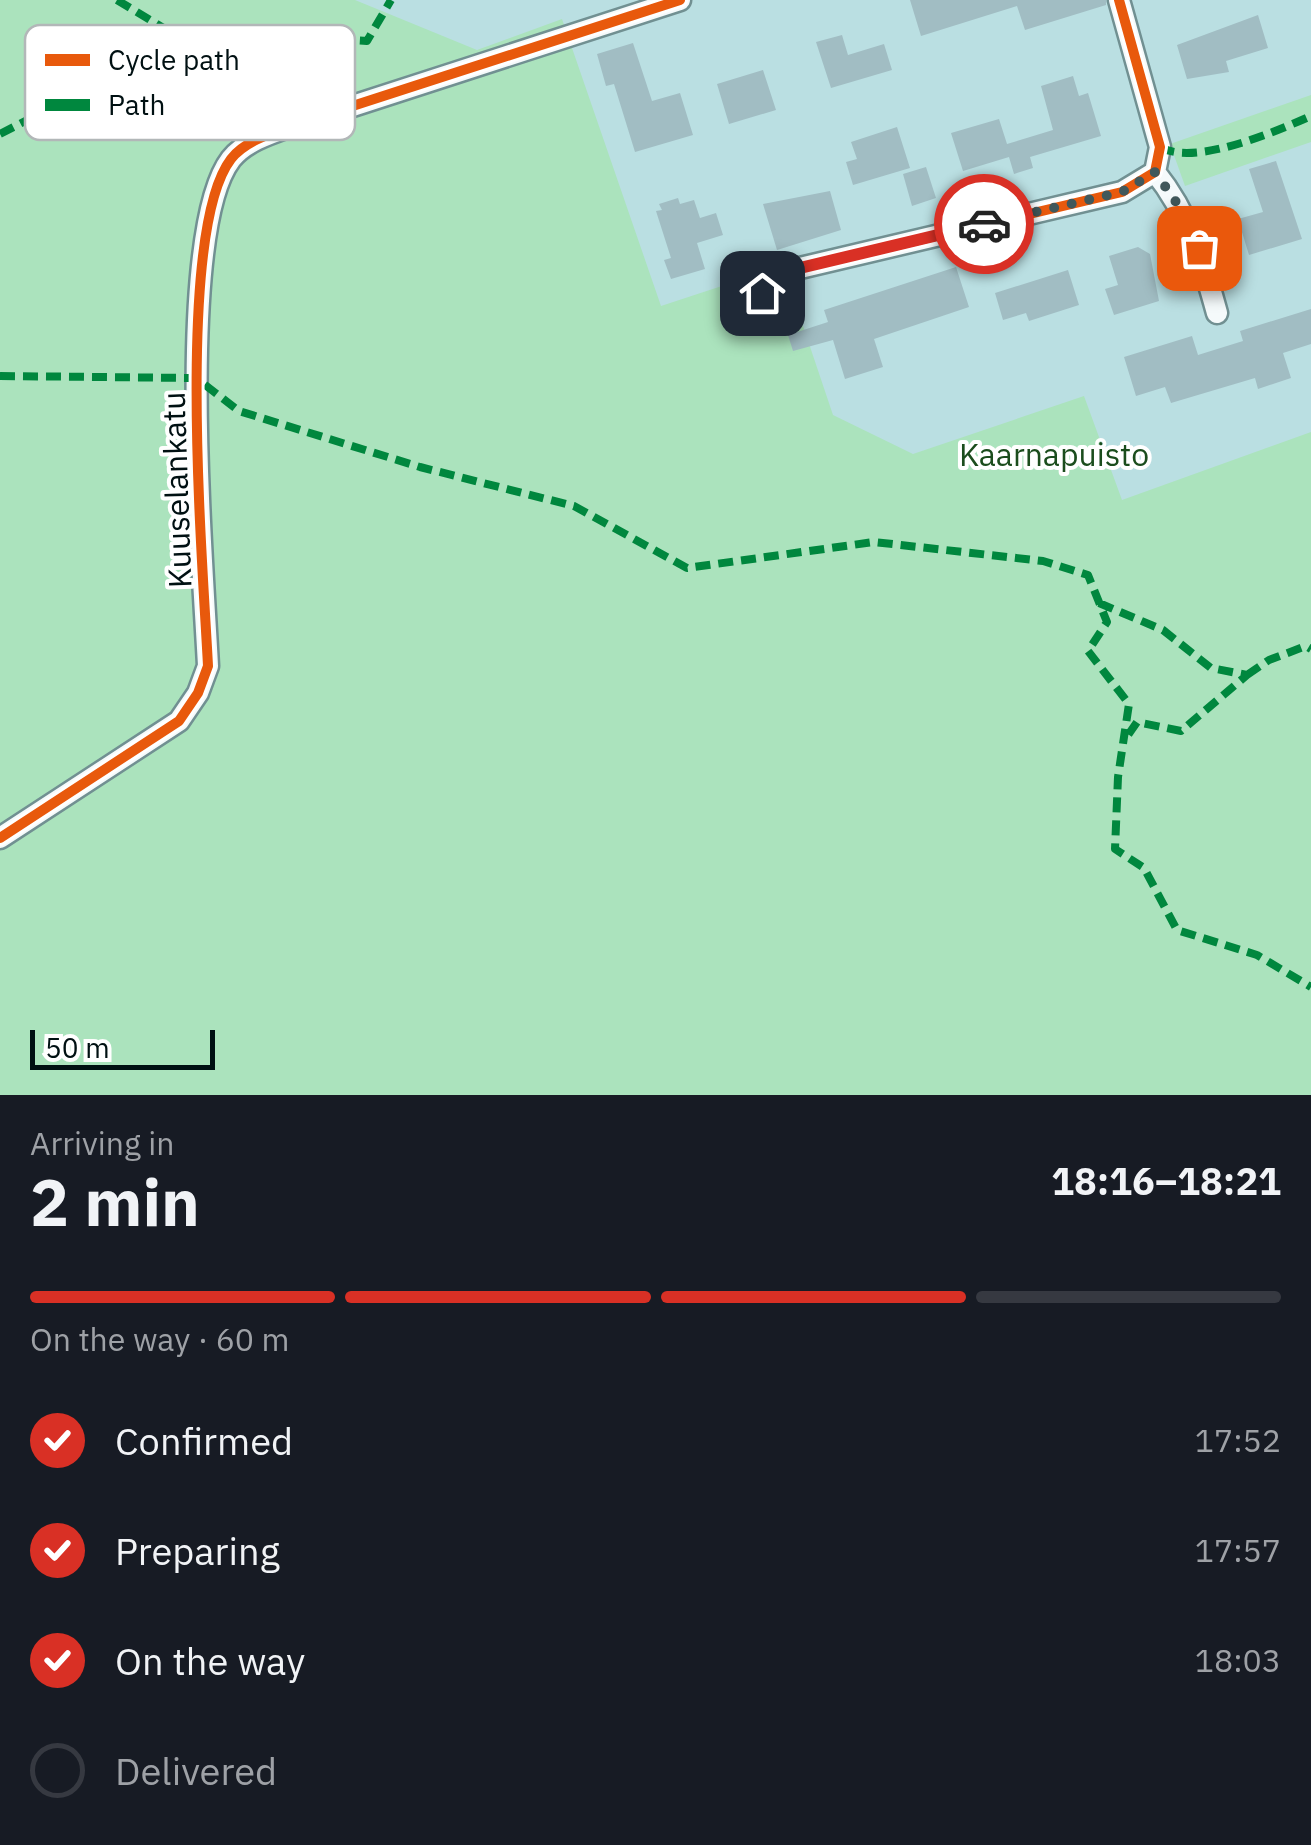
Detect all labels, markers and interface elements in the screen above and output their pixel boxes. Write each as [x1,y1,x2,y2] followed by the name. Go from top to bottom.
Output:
[25,25,355,140] legend
[108,41,240,78] text: Cycle path
[108,86,165,123] text: Path
[934,174,1034,274] courier
[957,197,1012,252] icon: car
[1157,206,1242,291] pin
[1172,221,1227,276] icon: bag
[720,251,805,336] pin
[735,266,790,321] icon: home
[152,391,200,589] street label: Kuuselankatu
[959,433,1149,475] park label: Kaarnapuisto
[30,1025,215,1070] scale bar
[45,1029,110,1066] text: 50 m
[30,1122,175,1164] text: Arriving in
[1051,1156,1281,1205] text: 18:16–18:21
[30,1159,200,1244] text: 2 min
[30,1318,290,1360] text: On the way · 60 m
[30,1413,85,1468] icon: check
[115,1416,293,1465] text: Confirmed
[1195,1419,1281,1461] text: 17:52
[30,1523,85,1578] icon: check
[115,1526,280,1575] text: Preparing
[1195,1529,1281,1571] text: 17:57
[30,1633,85,1688] icon: check
[115,1636,305,1685] text: On the way
[1195,1639,1281,1681] text: 18:03
[115,1746,277,1795] text: Delivered

